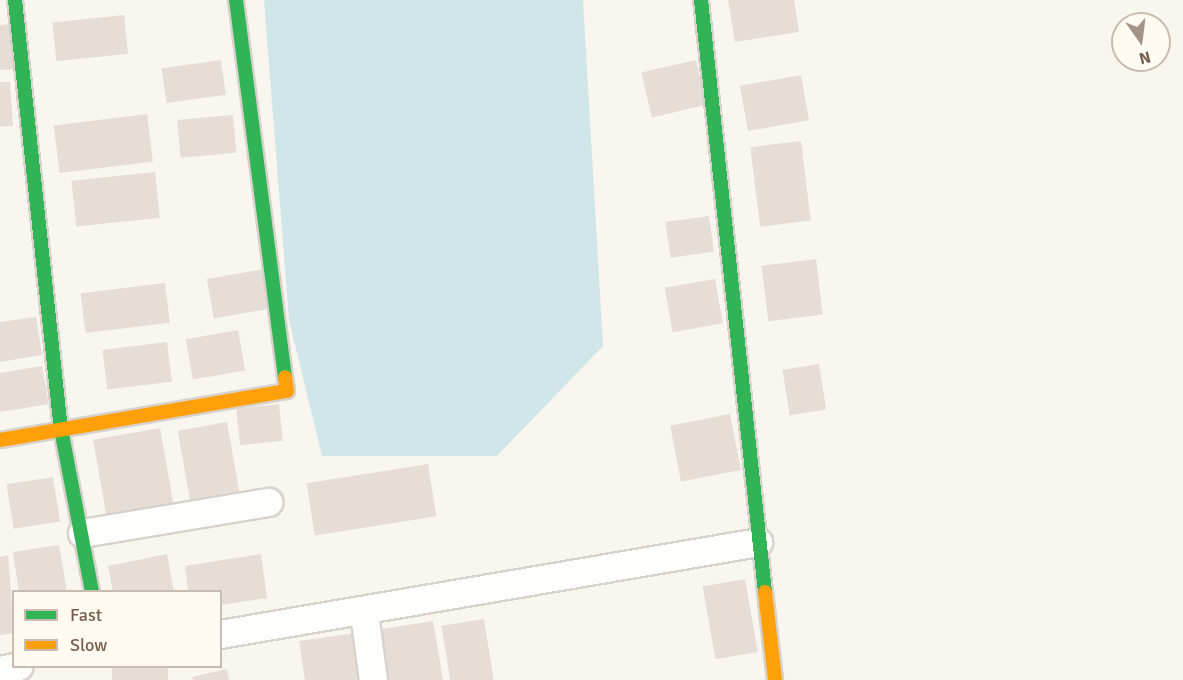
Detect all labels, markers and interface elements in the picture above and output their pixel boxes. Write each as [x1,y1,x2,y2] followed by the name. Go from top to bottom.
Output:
[1111,12,1171,72] north arrow
[1137,46,1153,69] text: N
[12,590,222,668] legend
[70,604,102,626] text: Fast
[70,634,107,656] text: Slow

